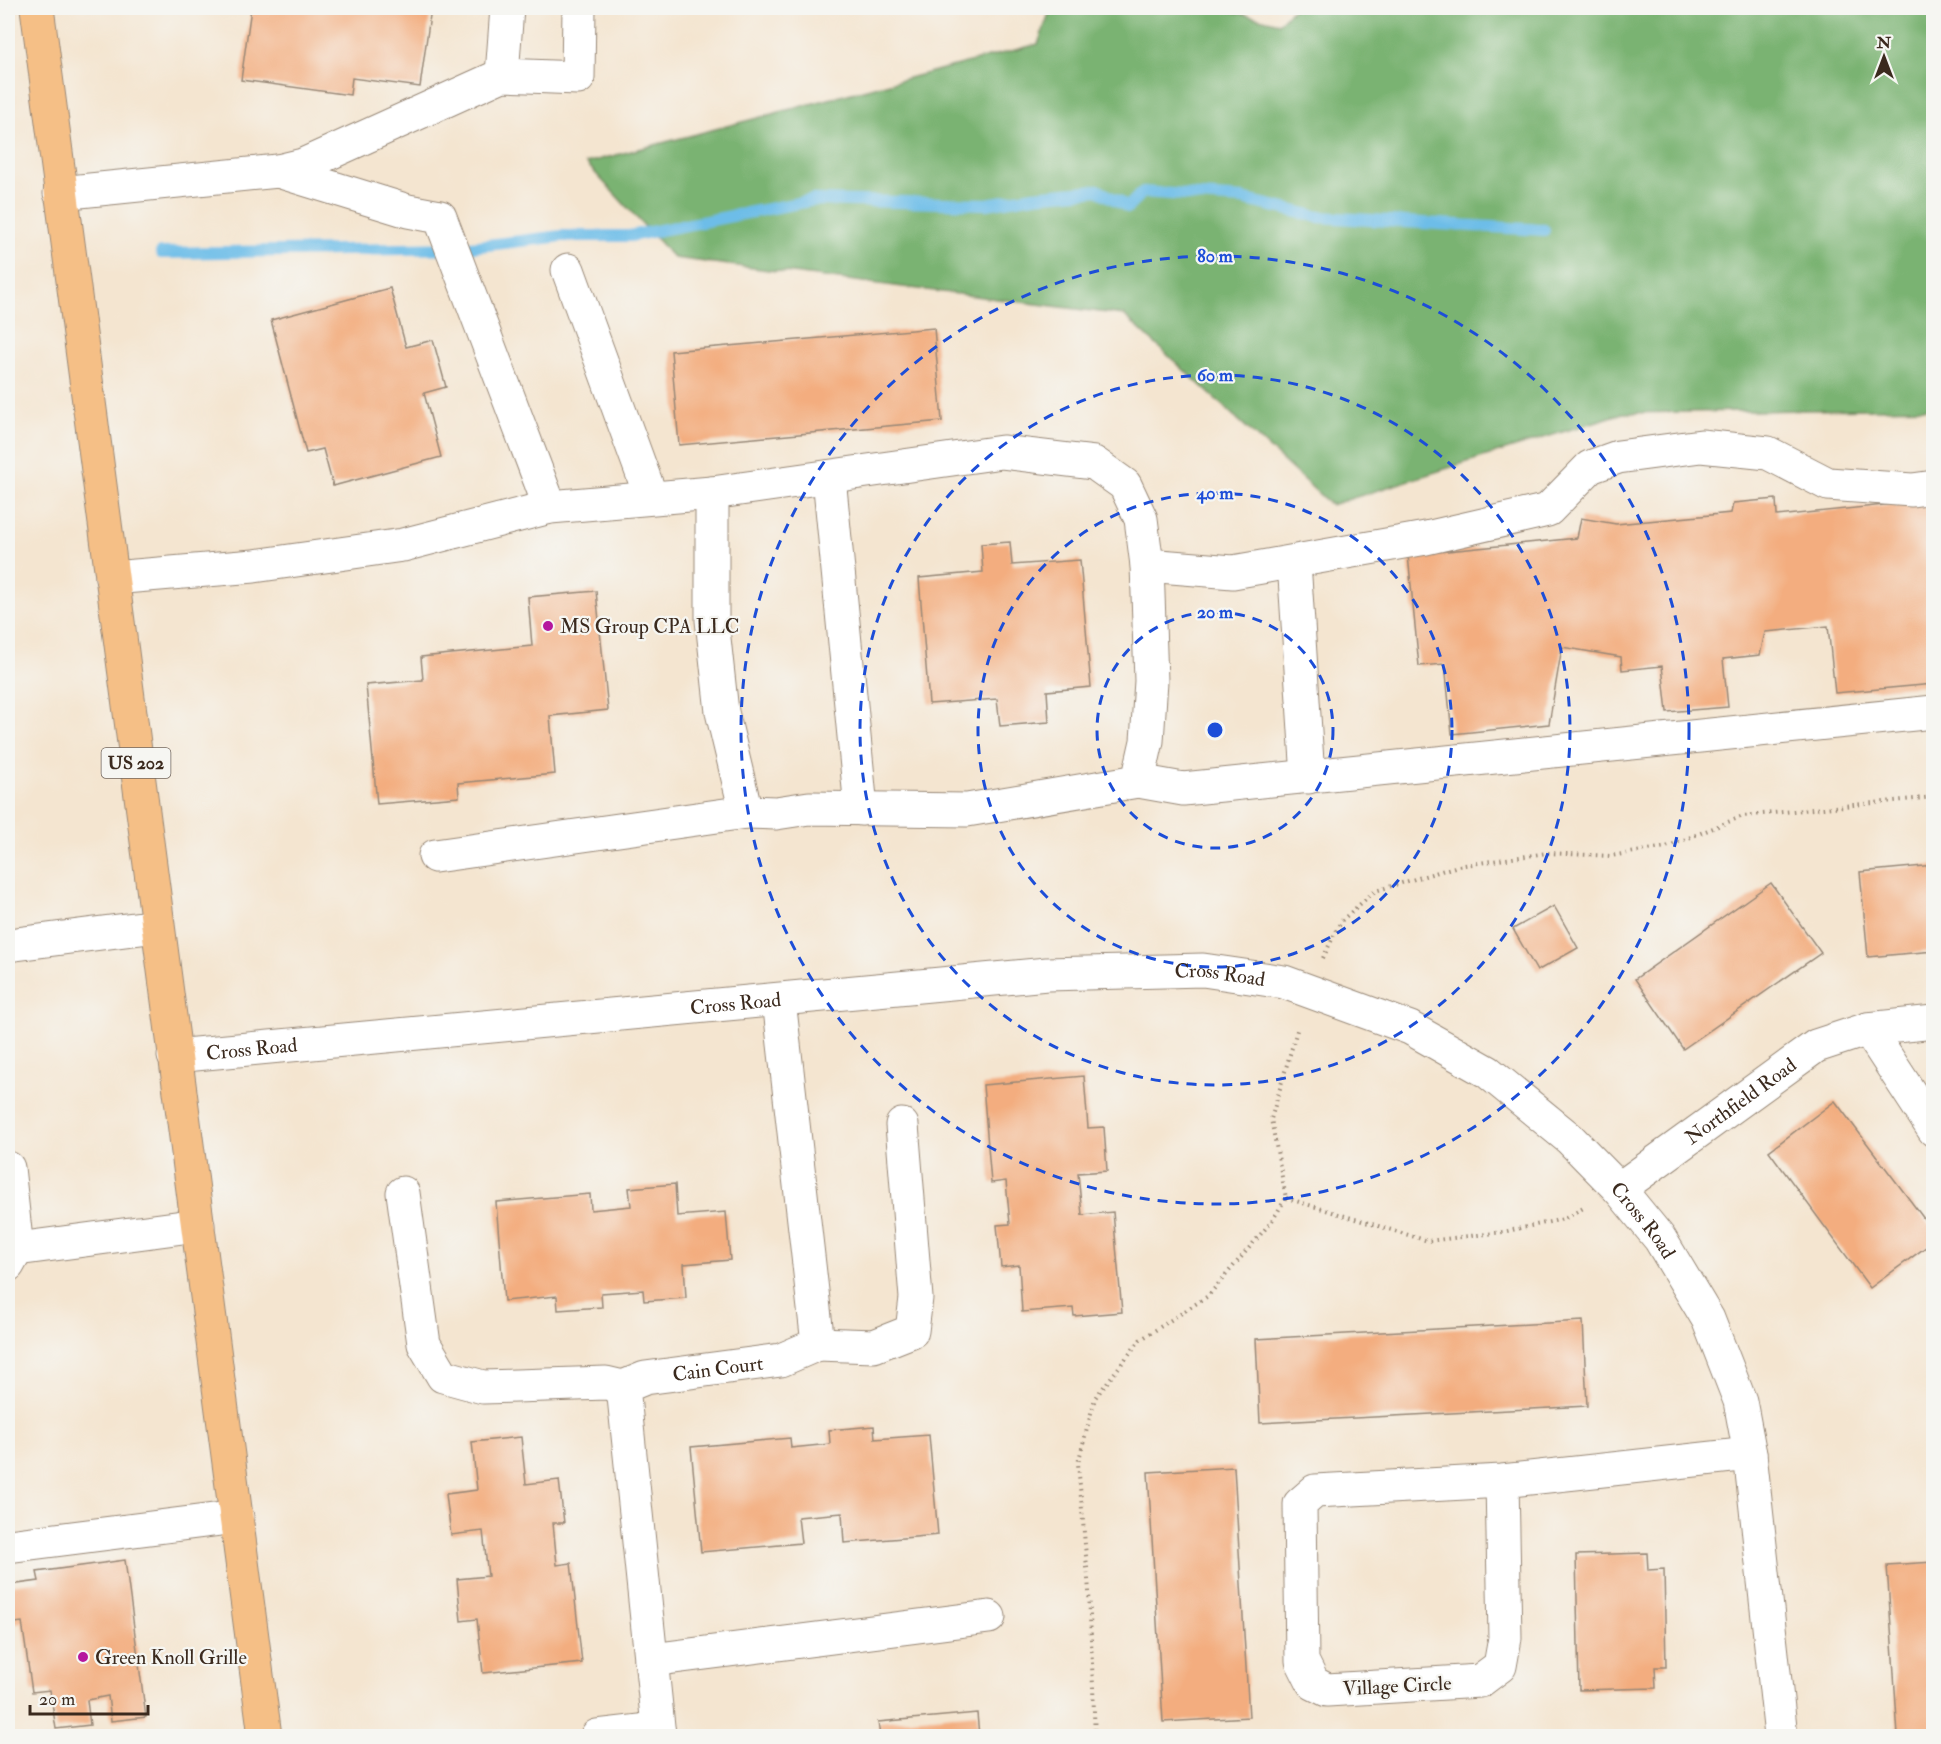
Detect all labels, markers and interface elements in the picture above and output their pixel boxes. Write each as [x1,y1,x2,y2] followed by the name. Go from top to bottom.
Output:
[1854,27,1914,87] north arrow
[1876,33,1892,53] text: N
[1197,245,1234,268] text: 80 m
[1197,364,1234,387] text: 60 m
[1196,482,1234,505] text: 40 m
[1197,601,1234,624] text: 20 m
[560,614,739,640] place label: MS Group CPA LLC
[541,619,555,633] marker: MS Group CPA LLC
[1205,720,1225,740] centre of rings
[102,748,170,778] road number: US 202
[1174,957,1267,992] street label: Cross Road
[689,987,782,1020] street label: Cross Road
[205,1032,298,1065] street label: Cross Road
[1680,1052,1801,1150] street label: Northfield Road
[1606,1176,1681,1263] street label: Cross Road
[671,1350,765,1387] street label: Cain Court
[95,1645,247,1670] place label: Green Knoll Grille
[76,1650,90,1664] marker: Green Knoll Grille
[1342,1671,1452,1701] street label: Village Circle
[30,1678,148,1716] scale bar
[39,1688,75,1711] text: 20 m

